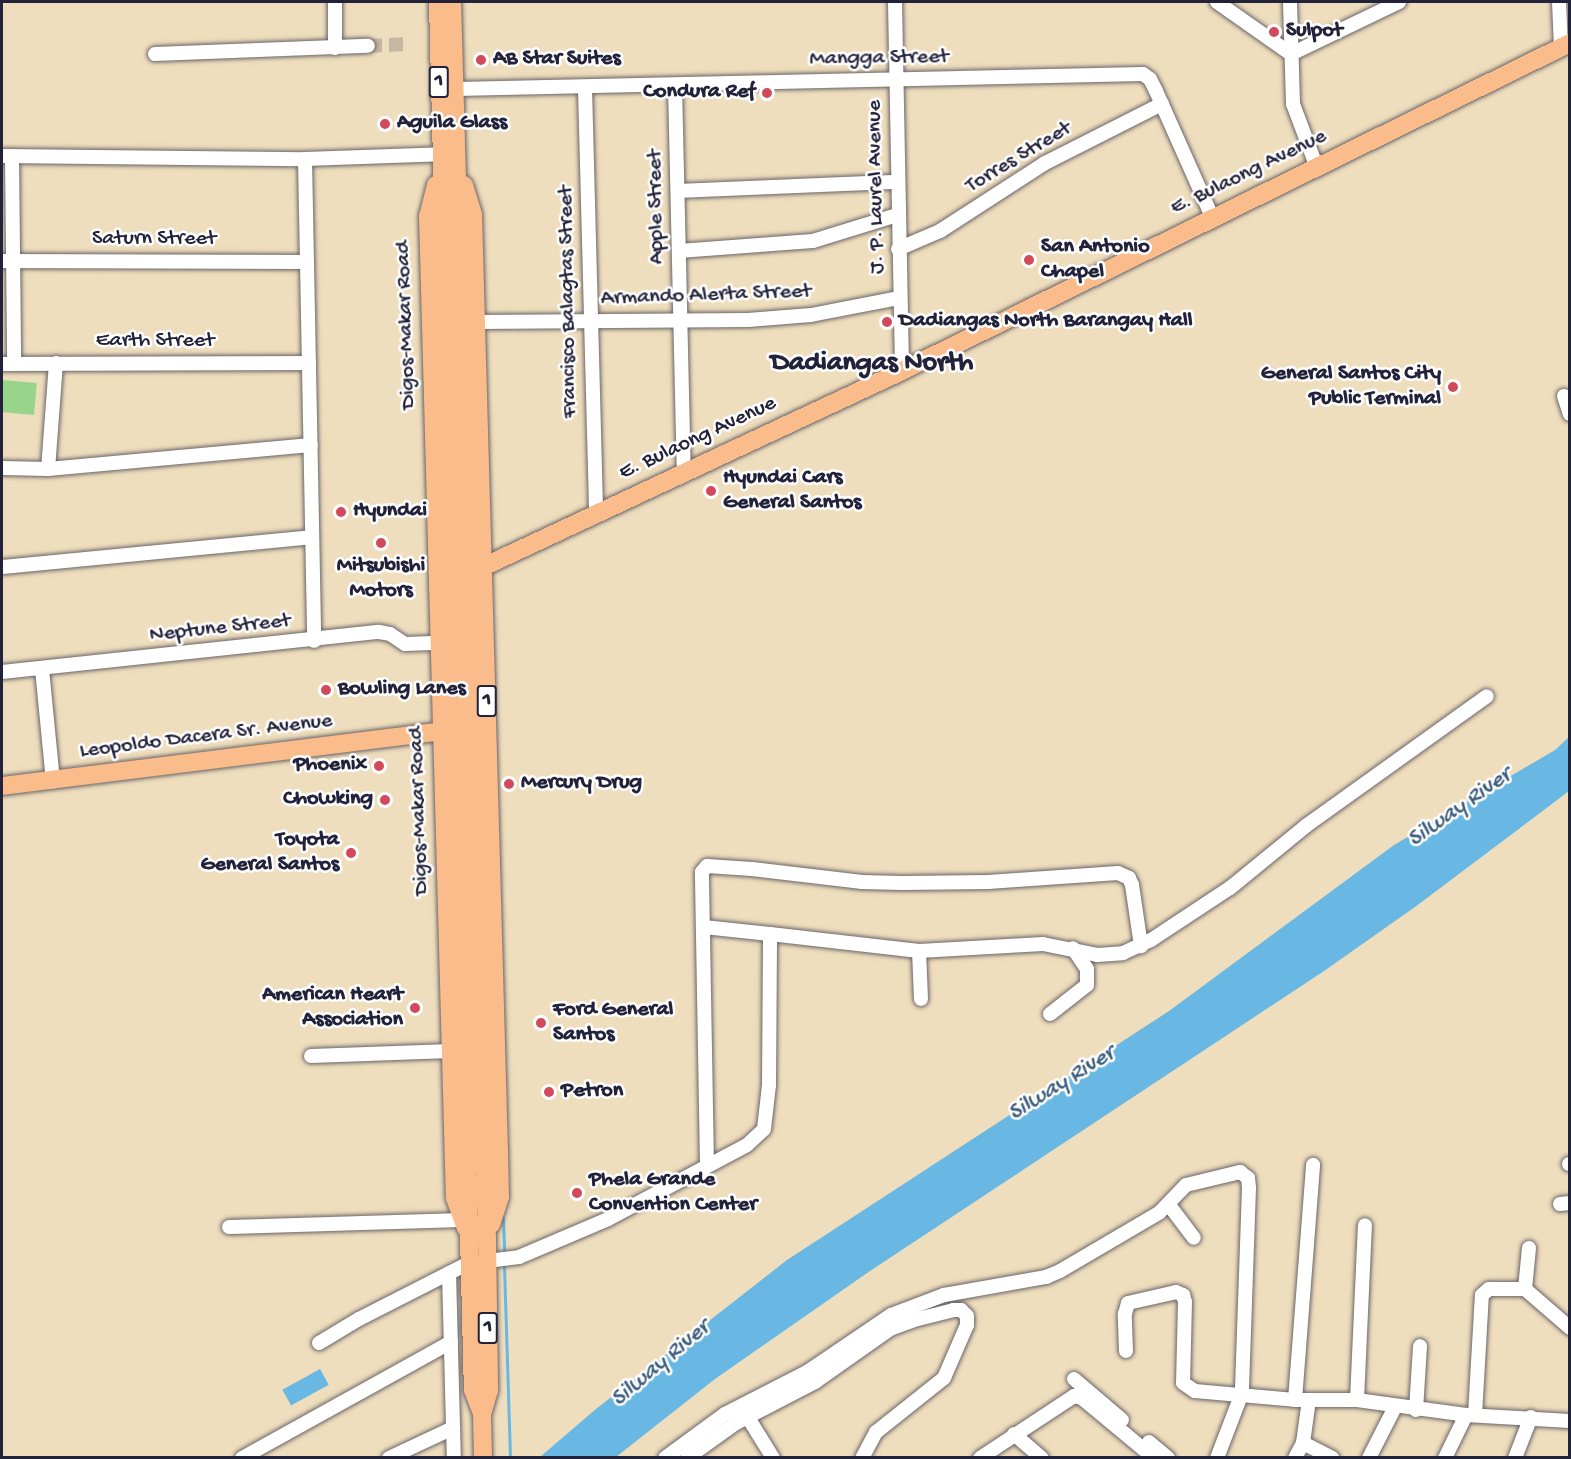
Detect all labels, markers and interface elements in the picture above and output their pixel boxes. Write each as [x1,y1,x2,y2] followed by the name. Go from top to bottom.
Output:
[1286,19,1343,45] place label: Sulpot
[1267,25,1281,39] marker: Sulpot
[809,45,949,73] street label: Mangga Street
[493,47,621,73] place label: AB Star Suites
[474,53,488,67] marker: AB Star Suites
[428,64,450,100] road number: 1
[643,80,755,106] place label: Condura Ref
[760,86,774,100] marker: Condura Ref
[862,100,892,274] street label: J. P. Laurel Avenue
[397,111,507,137] place label: Aguila Glass
[961,116,1077,200] street label: Torres Street
[378,117,392,131] marker: Aguila Glass
[1167,124,1331,222] street label: E. Bulaong Avenue
[643,149,671,265] street label: Apple Street
[554,186,584,418] street label: Francisco Balagtas Street
[92,227,216,253] street label: Saturn Street
[1041,234,1150,286] place label: San Antonio Chapel
[391,240,423,410] street label: Digos-Makar Road
[1022,253,1036,267] marker: San Antonio Chapel
[600,279,812,313] street label: Armando Alerta Street
[899,309,1193,335] place label: Dadiangas North Barangay Hall
[880,315,894,329] marker: Dadiangas North Barangay Hall
[96,329,214,355] street label: Earth Street
[771,347,973,381] district label: Dadiangas North
[1261,361,1441,412] place label: General Santos City Public Terminal
[1446,380,1460,394] marker: General Santos City Public Terminal
[615,391,781,487] street label: E. Bulaong Avenue
[723,465,861,516] place label: Hyundai Cars General Santos
[704,484,718,498] marker: Hyundai Cars General Santos
[353,499,427,525] place label: Hyundai
[334,505,348,519] marker: Hyundai
[374,536,388,550] marker: Mitsubishi Motors
[337,553,425,604] place label: Mitsubishi Motors
[148,608,292,650] street label: Neptune Street
[338,677,466,703] place label: Bowling Lanes
[319,683,333,697] marker: Bowling Lanes
[476,683,498,719] road number: 1
[78,708,334,766] street label: Leopoldo Dacera Sr. Avenue
[404,726,436,896] street label: Digos-Makar Road
[293,753,367,779] place label: Phoenix
[372,759,386,773] marker: Phoenix
[1402,762,1518,854] water label: Silway River
[521,771,642,797] place label: Mercury Drug
[502,777,516,791] marker: Mercury Drug
[283,787,373,813] place label: Chowking
[378,793,392,807] marker: Chowking
[201,827,339,878] place label: Toyota General Santos
[344,846,358,860] marker: Toyota General Santos
[262,982,403,1034] place label: American Heart Association
[553,997,673,1048] place label: Ford General Santos
[408,1001,422,1015] marker: American Heart Association
[534,1016,548,1030] marker: Ford General Santos
[1003,1040,1121,1128] water label: Silway River
[561,1079,623,1105] place label: Petron
[542,1085,556,1099] marker: Petron
[589,1167,757,1218] place label: Phela Grande Convention Center
[570,1186,584,1200] marker: Phela Grande Convention Center
[478,1310,498,1346] road number: 1
[606,1314,716,1414] water label: Silway River

